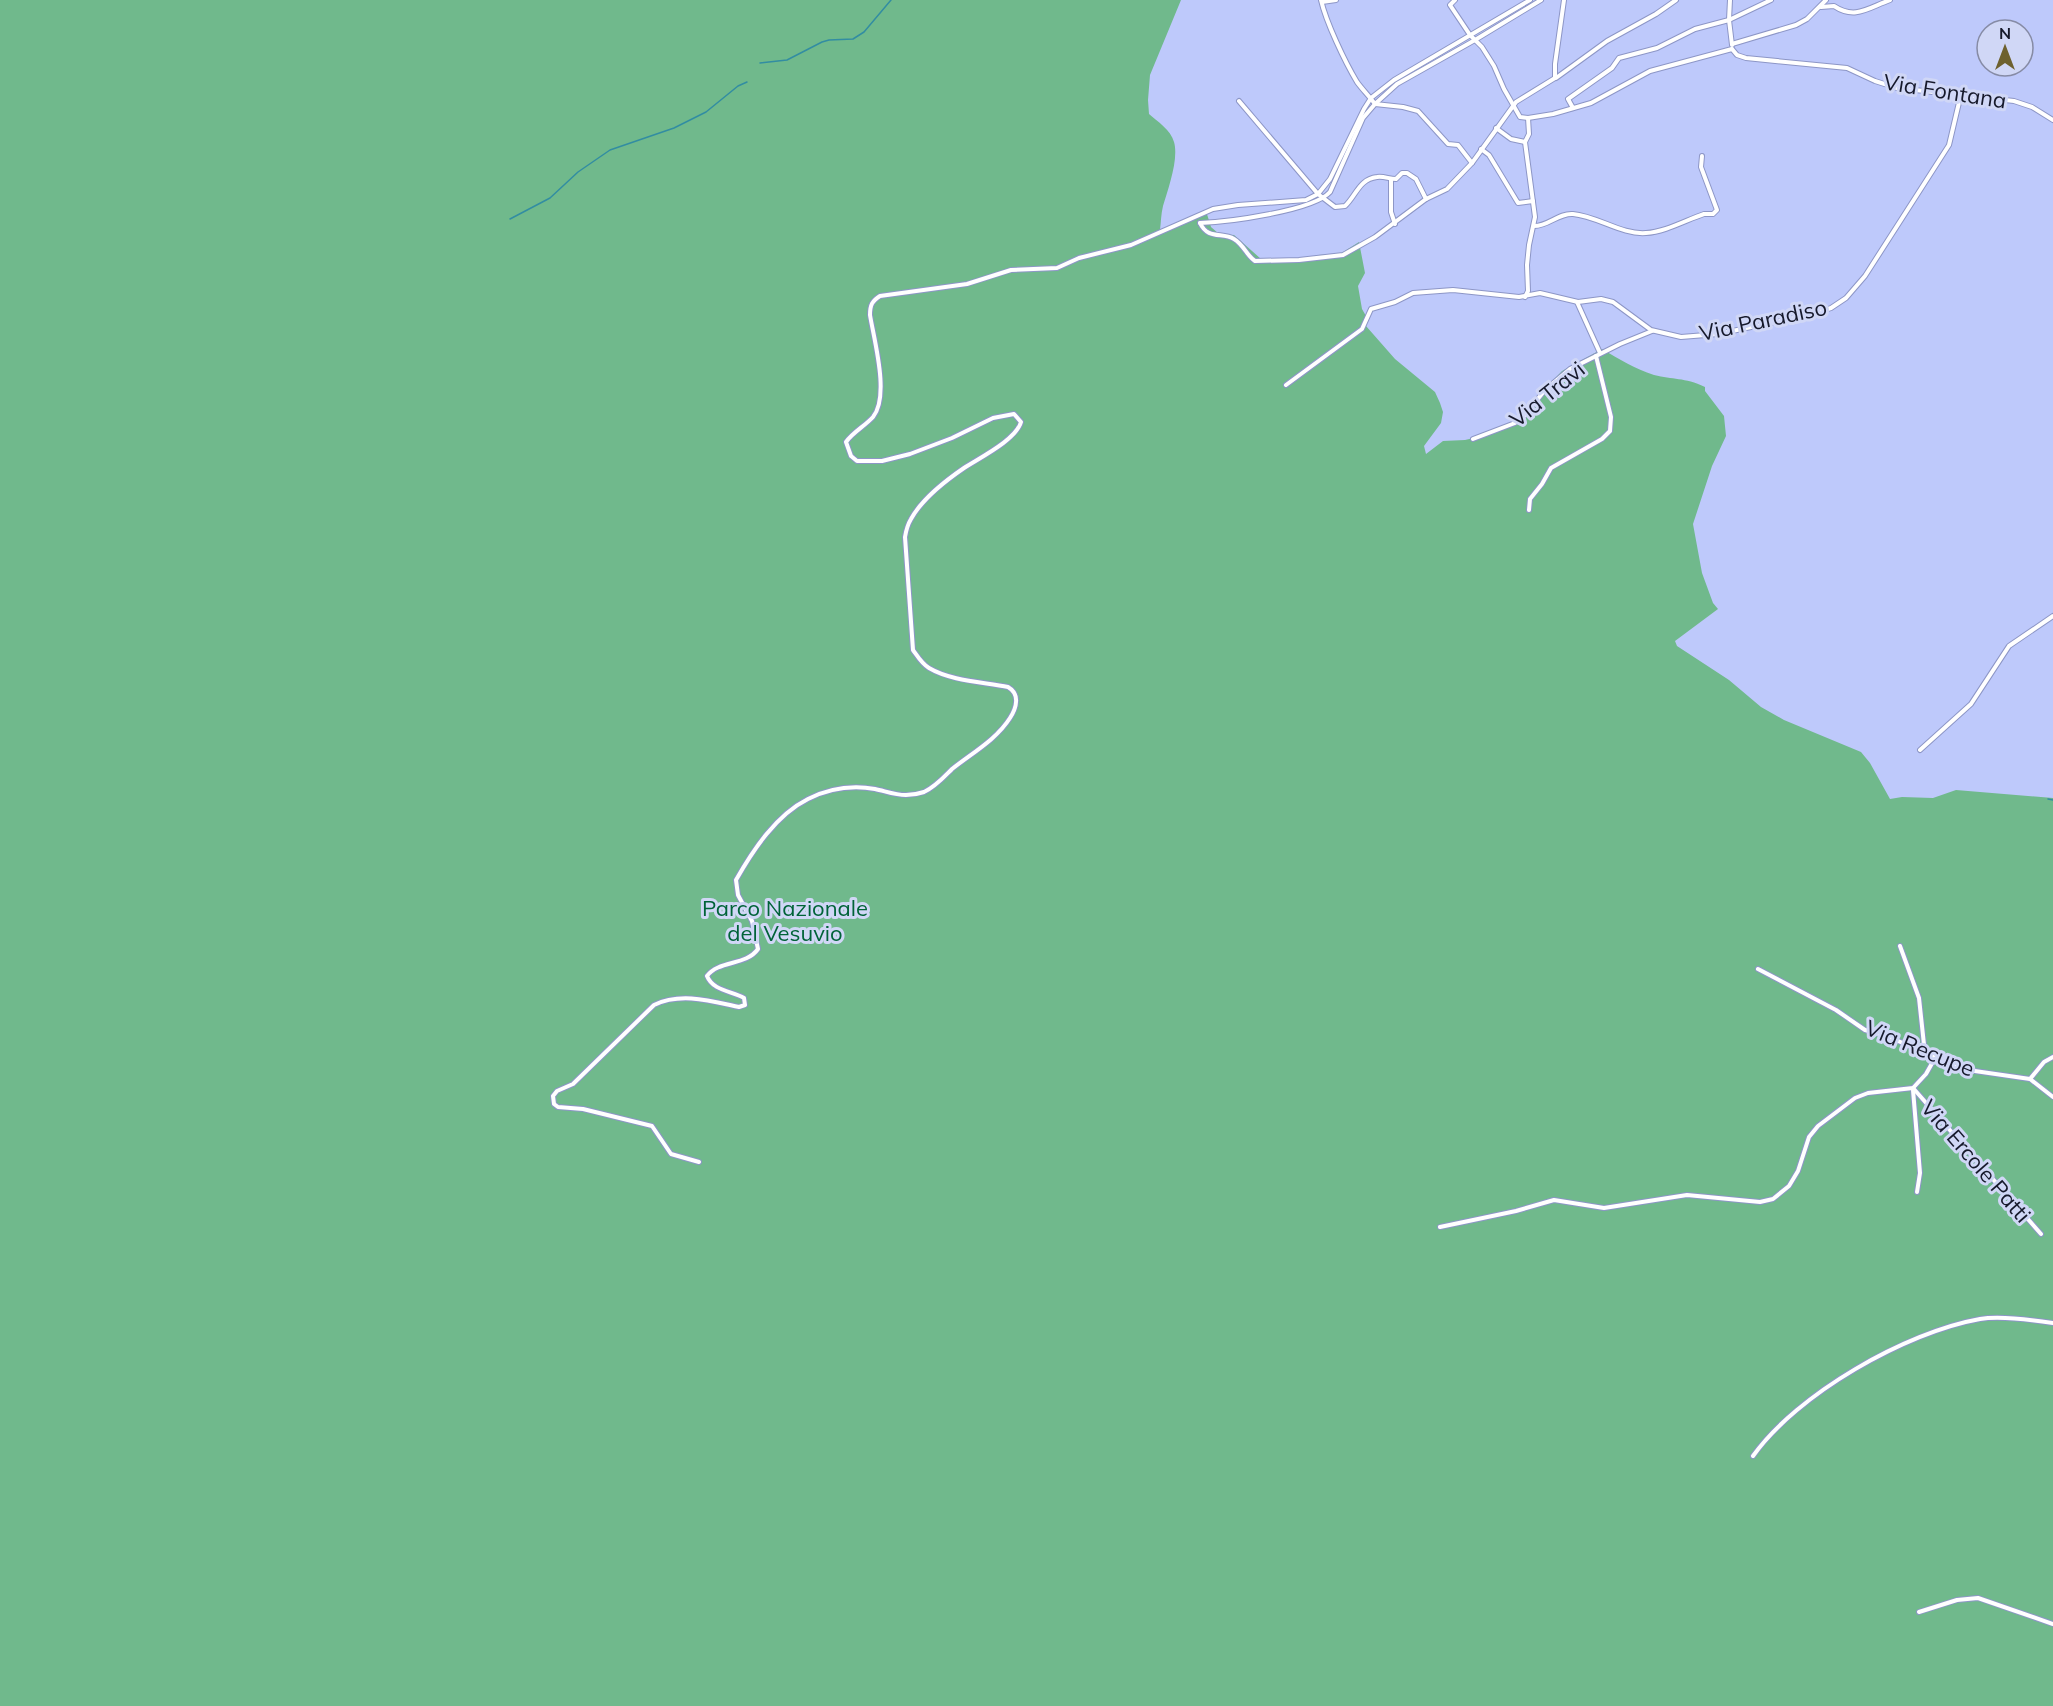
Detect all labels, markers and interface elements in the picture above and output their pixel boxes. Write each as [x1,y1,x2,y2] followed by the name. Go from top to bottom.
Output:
[1975,18,2035,78] north arrow
[1999,23,2011,43] text: N
[1882,67,2008,115] street label: Via Fontana
[1697,293,1829,347] street label: Via Paradiso
[1504,355,1590,433] street label: Via Travi
[702,894,868,947] park label: Parco Nazionale del Vesuvio
[1861,1013,1979,1083] street label: Via Recupe
[1915,1094,2037,1228] street label: Via Ercole Patti

